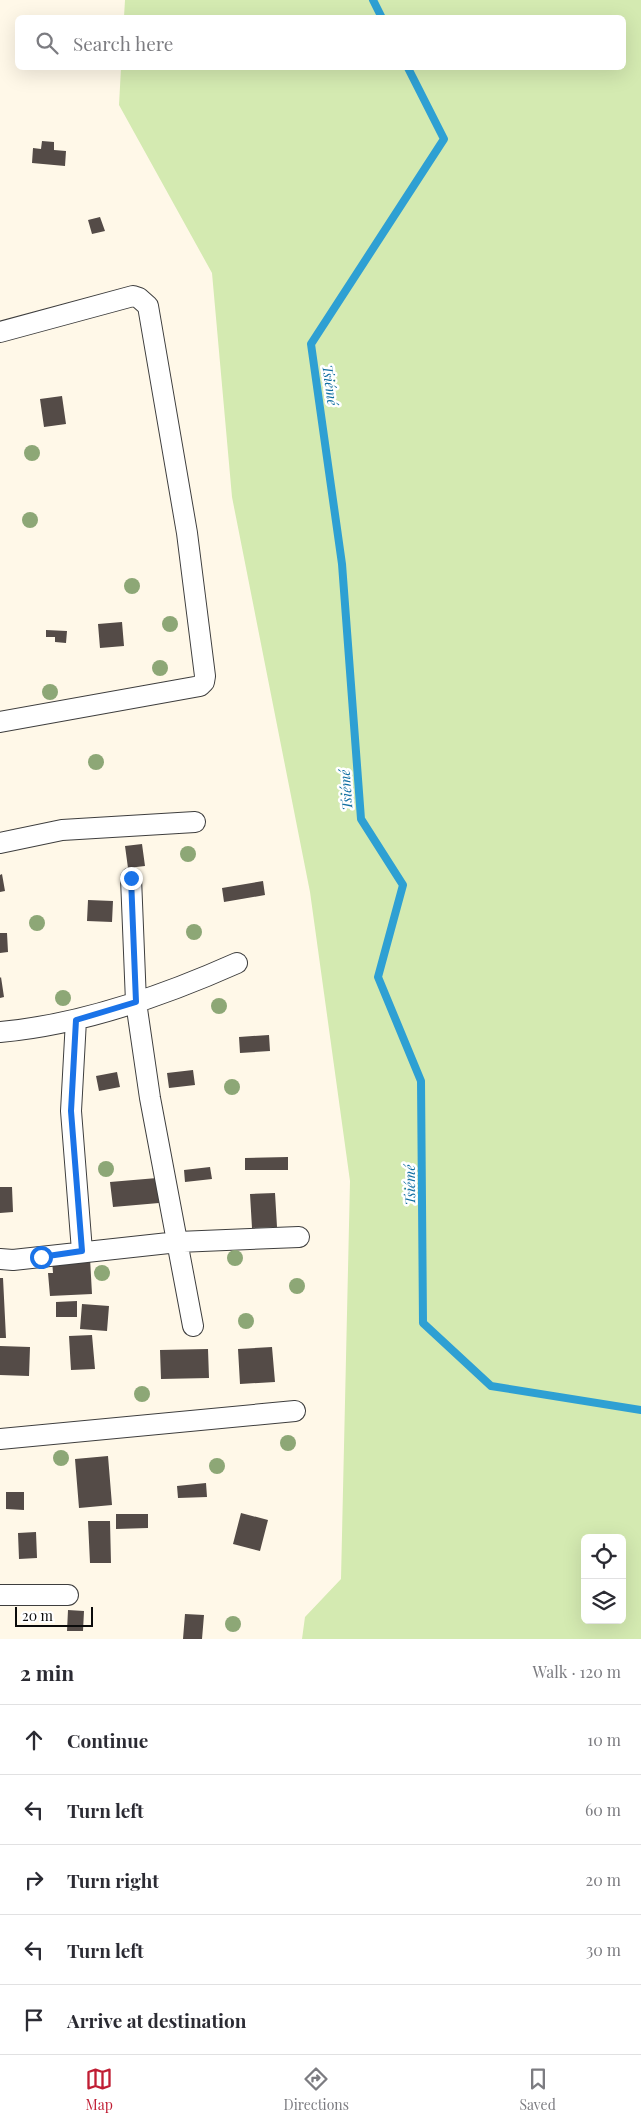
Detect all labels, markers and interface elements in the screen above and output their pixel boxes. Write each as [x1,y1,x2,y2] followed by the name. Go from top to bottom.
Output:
[15,15,626,70] search box
[33,29,61,57] icon: search
[73,30,173,56] text: Search here
[318,363,343,407] water label: Tsiémé
[335,768,356,811] water label: Tsiémé
[120,867,143,890] route end
[400,1163,419,1206] water label: Tsiémé
[30,1246,53,1269] route start
[581,1534,626,1624] map controls
[581,1534,626,1579] button: locate
[581,1579,626,1624] button: layers
[15,1604,92,1627] scale bar
[22,1606,53,1625] text: 20 m
[20,1658,74,1686] text: 2 min
[533,1661,621,1682] text: Walk · 120 m
[20,1726,48,1754] icon: ahead
[67,1727,148,1753] text: Continue
[587,1729,621,1750] text: 10 m
[20,1796,48,1824] icon: left
[67,1797,144,1823] text: Turn left
[585,1799,621,1820] text: 60 m
[20,1866,48,1894] icon: right
[67,1867,159,1893] text: Turn right
[586,1869,621,1890] text: 20 m
[20,1936,48,1964] icon: left
[67,1937,144,1963] text: Turn left
[586,1939,621,1960] text: 30 m
[20,2006,48,2034] icon: arrive
[67,2007,247,2033] text: Arrive at destination
[85,2065,113,2114] tab: Map
[284,2065,349,2114] tab: Directions
[519,2065,556,2114] tab: Saved

